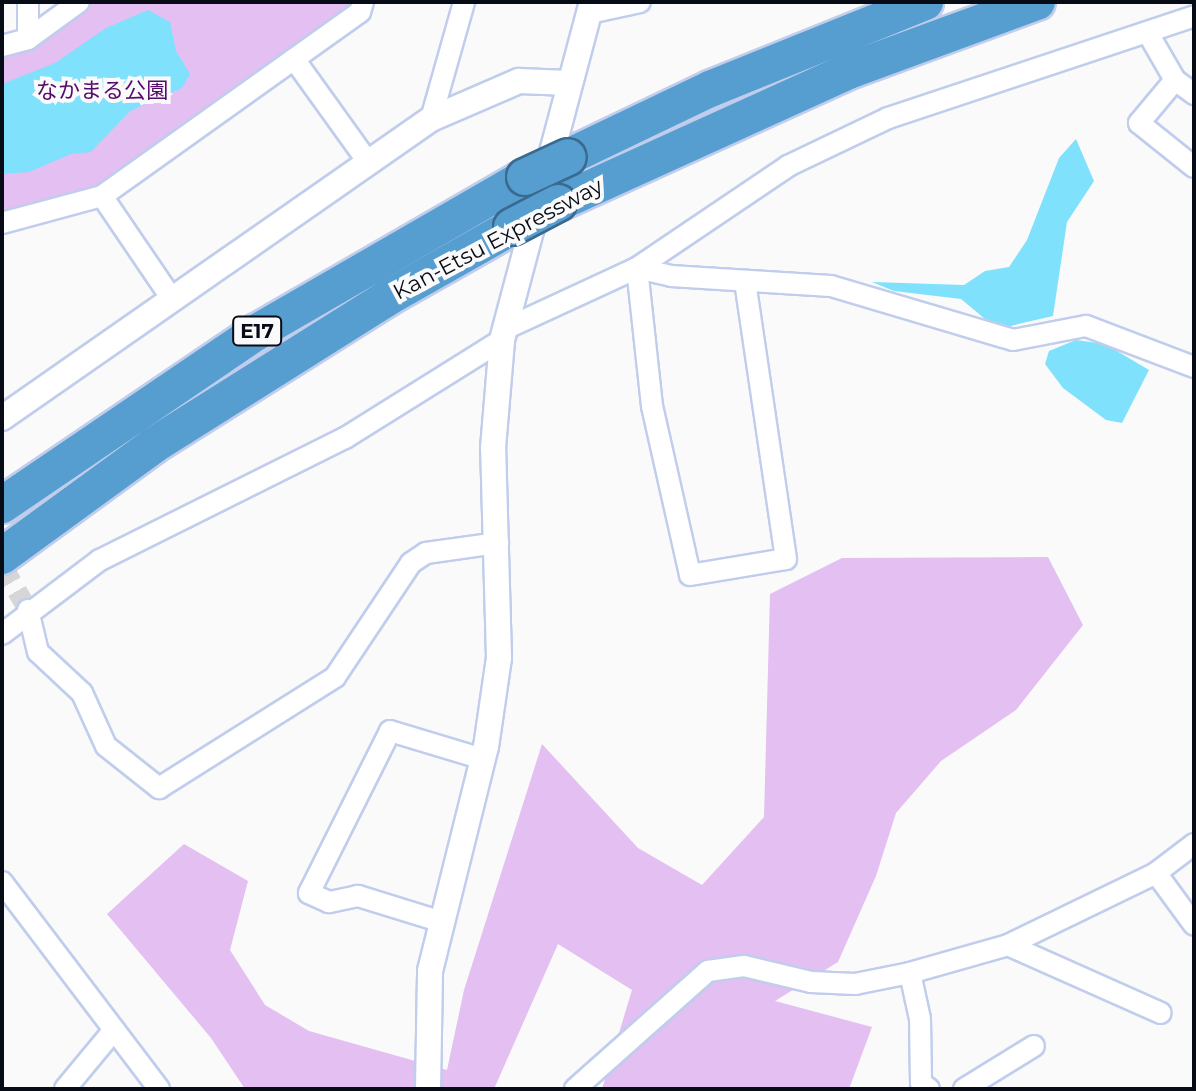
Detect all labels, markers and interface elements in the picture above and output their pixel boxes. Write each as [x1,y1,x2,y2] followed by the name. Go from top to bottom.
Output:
[36,78,168,104] park label: なかまる公園
[389,172,607,306] street label: Kan-Etsu Expressway
[231,315,283,347] road number: E17

